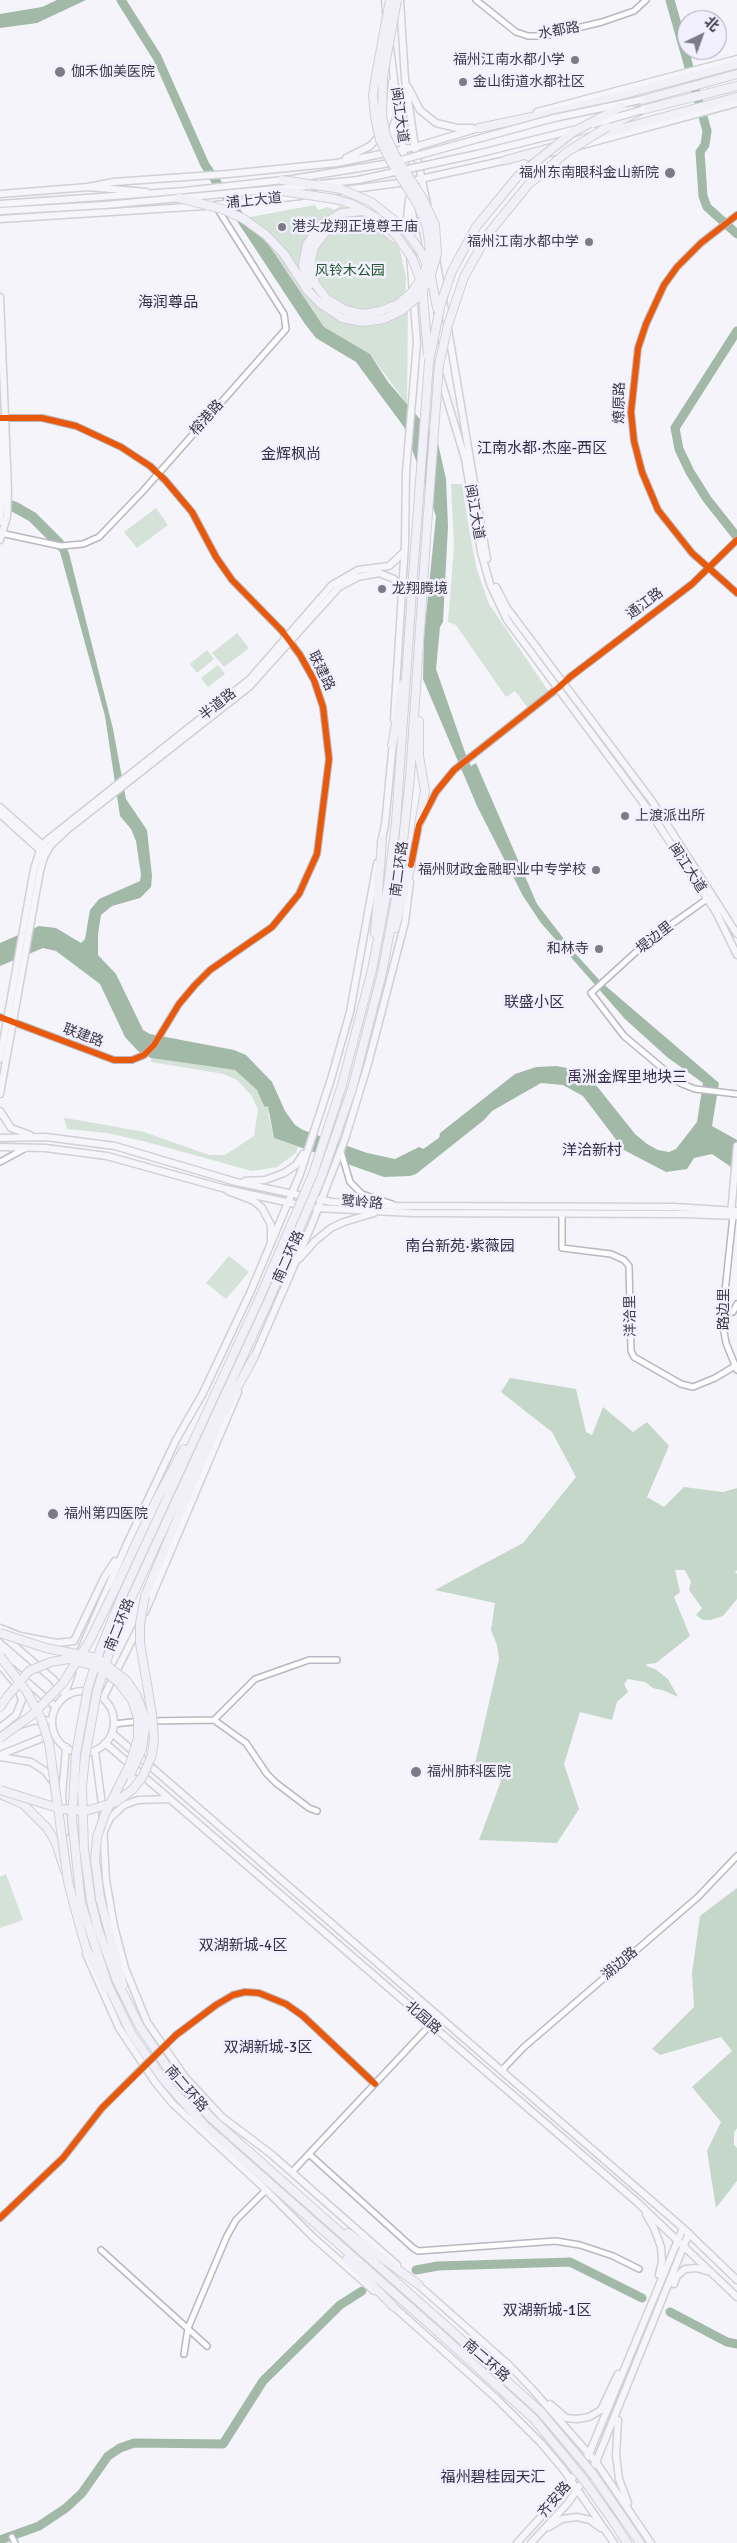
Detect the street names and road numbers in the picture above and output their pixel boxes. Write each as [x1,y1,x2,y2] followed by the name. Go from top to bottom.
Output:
[537,19,581,43] street label: 水都路
[387,86,411,144] street label: 闽江大道
[225,190,283,212] street label: 浦上大道
[611,382,629,424] street label: 燎原路
[187,397,227,439] street label: 榕港路
[461,483,487,541] street label: 闽江大道
[623,585,667,623] street label: 通江路
[304,648,338,694] street label: 联建路
[196,685,240,725] street label: 半道路
[388,840,412,898] street label: 南二环路
[665,840,709,896] street label: 闽江大道
[633,918,677,958] street label: 堤边里
[60,1021,106,1051] street label: 联建路
[340,1193,384,1213] street label: 鹭岭路
[270,1228,308,1286] street label: 南二环路
[716,1288,732,1330] street label: 路边里
[622,1295,640,1337] street label: 洋洽里
[102,1596,138,1654] street label: 南二环路
[599,1944,641,1984] street label: 湖边路
[402,1998,444,2038] street label: 北园路
[161,2062,211,2116] street label: 南二环路
[459,2336,513,2386] street label: 南二环路
[535,2479,575,2521] street label: 齐安路

